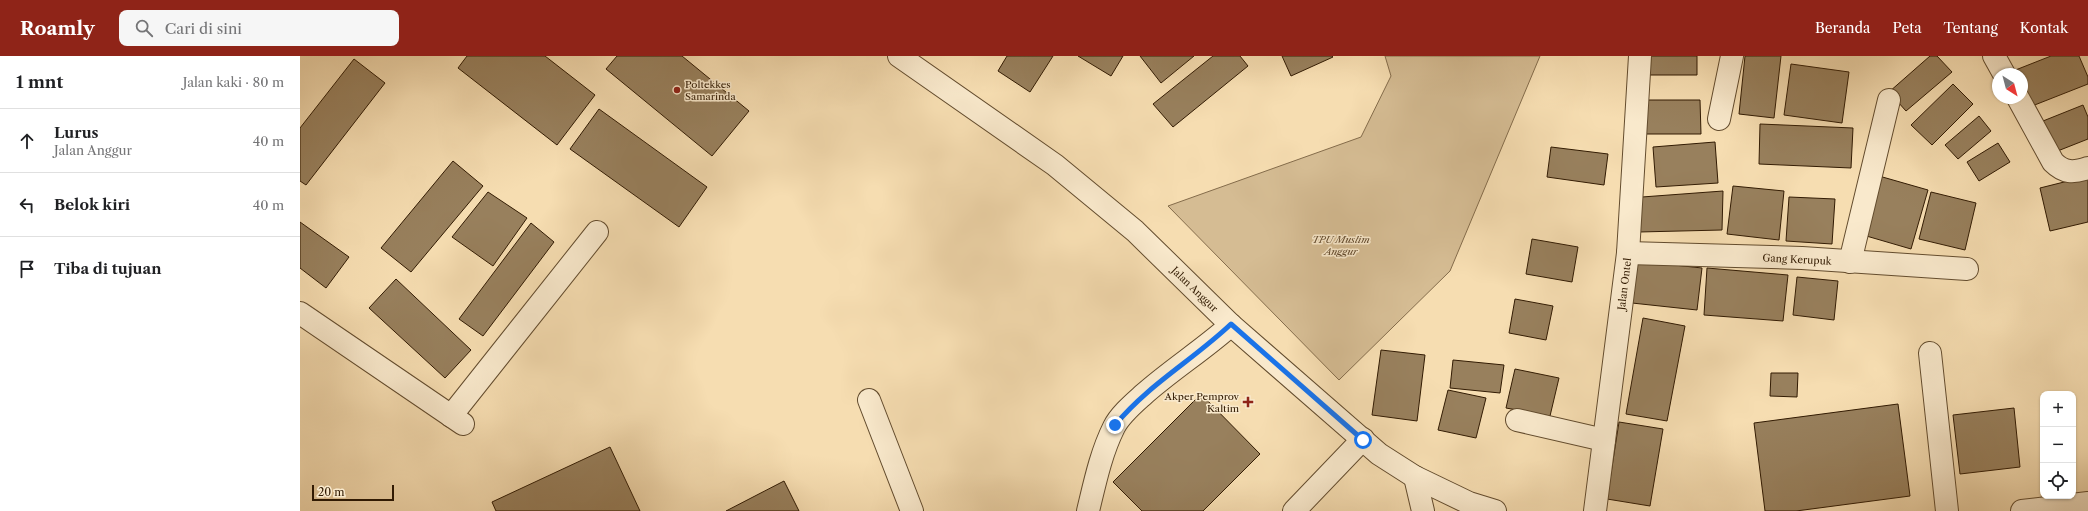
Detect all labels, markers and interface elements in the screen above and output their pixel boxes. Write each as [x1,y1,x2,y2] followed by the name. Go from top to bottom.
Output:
[119,10,399,46] search box
[20,17,95,40] text: Roamly
[133,17,155,39] icon: search
[165,19,242,38] text: Cari di sini
[1815,19,1871,37] text: Beranda
[1893,19,1922,37] text: Peta
[1944,19,1998,37] text: Tentang
[2020,19,2068,37] text: Kontak
[1992,68,2028,104] north arrow
[16,72,63,92] text: 1 mnt
[183,74,284,90] text: Jalan kaki · 80 m
[685,78,736,103] place label: Poltekkes Samarinda
[672,85,682,95] marker: Poltekkes Samarinda
[54,123,99,142] text: Lurus
[16,130,38,152] icon: ahead
[253,133,284,149] text: 40 m
[54,142,132,158] text: Jalan Anggur
[16,194,38,216] icon: left
[54,195,130,214] text: Belok kiri
[253,197,284,213] text: 40 m
[1312,233,1370,258] park label: TPU Muslim Anggur
[1762,251,1833,268] street label: Gang Kerupuk
[1615,257,1634,313] street label: Jalan Ontel
[16,258,38,280] icon: arrive
[54,259,162,278] text: Tiba di tujuan
[1167,262,1221,315] street label: Jalan Anggur
[1164,390,1240,415] place label: Akper Pemprov Kaltim
[2040,391,2076,499] map controls
[2040,391,2076,427] button: +
[1242,396,1254,408] marker: Akper Pemprov Kaltim
[1106,416,1124,434] route end
[2040,427,2076,463] button: −
[1354,431,1372,449] route start
[2040,463,2076,499] button: locate
[312,483,394,502] scale bar
[318,485,344,499] text: 20 m

